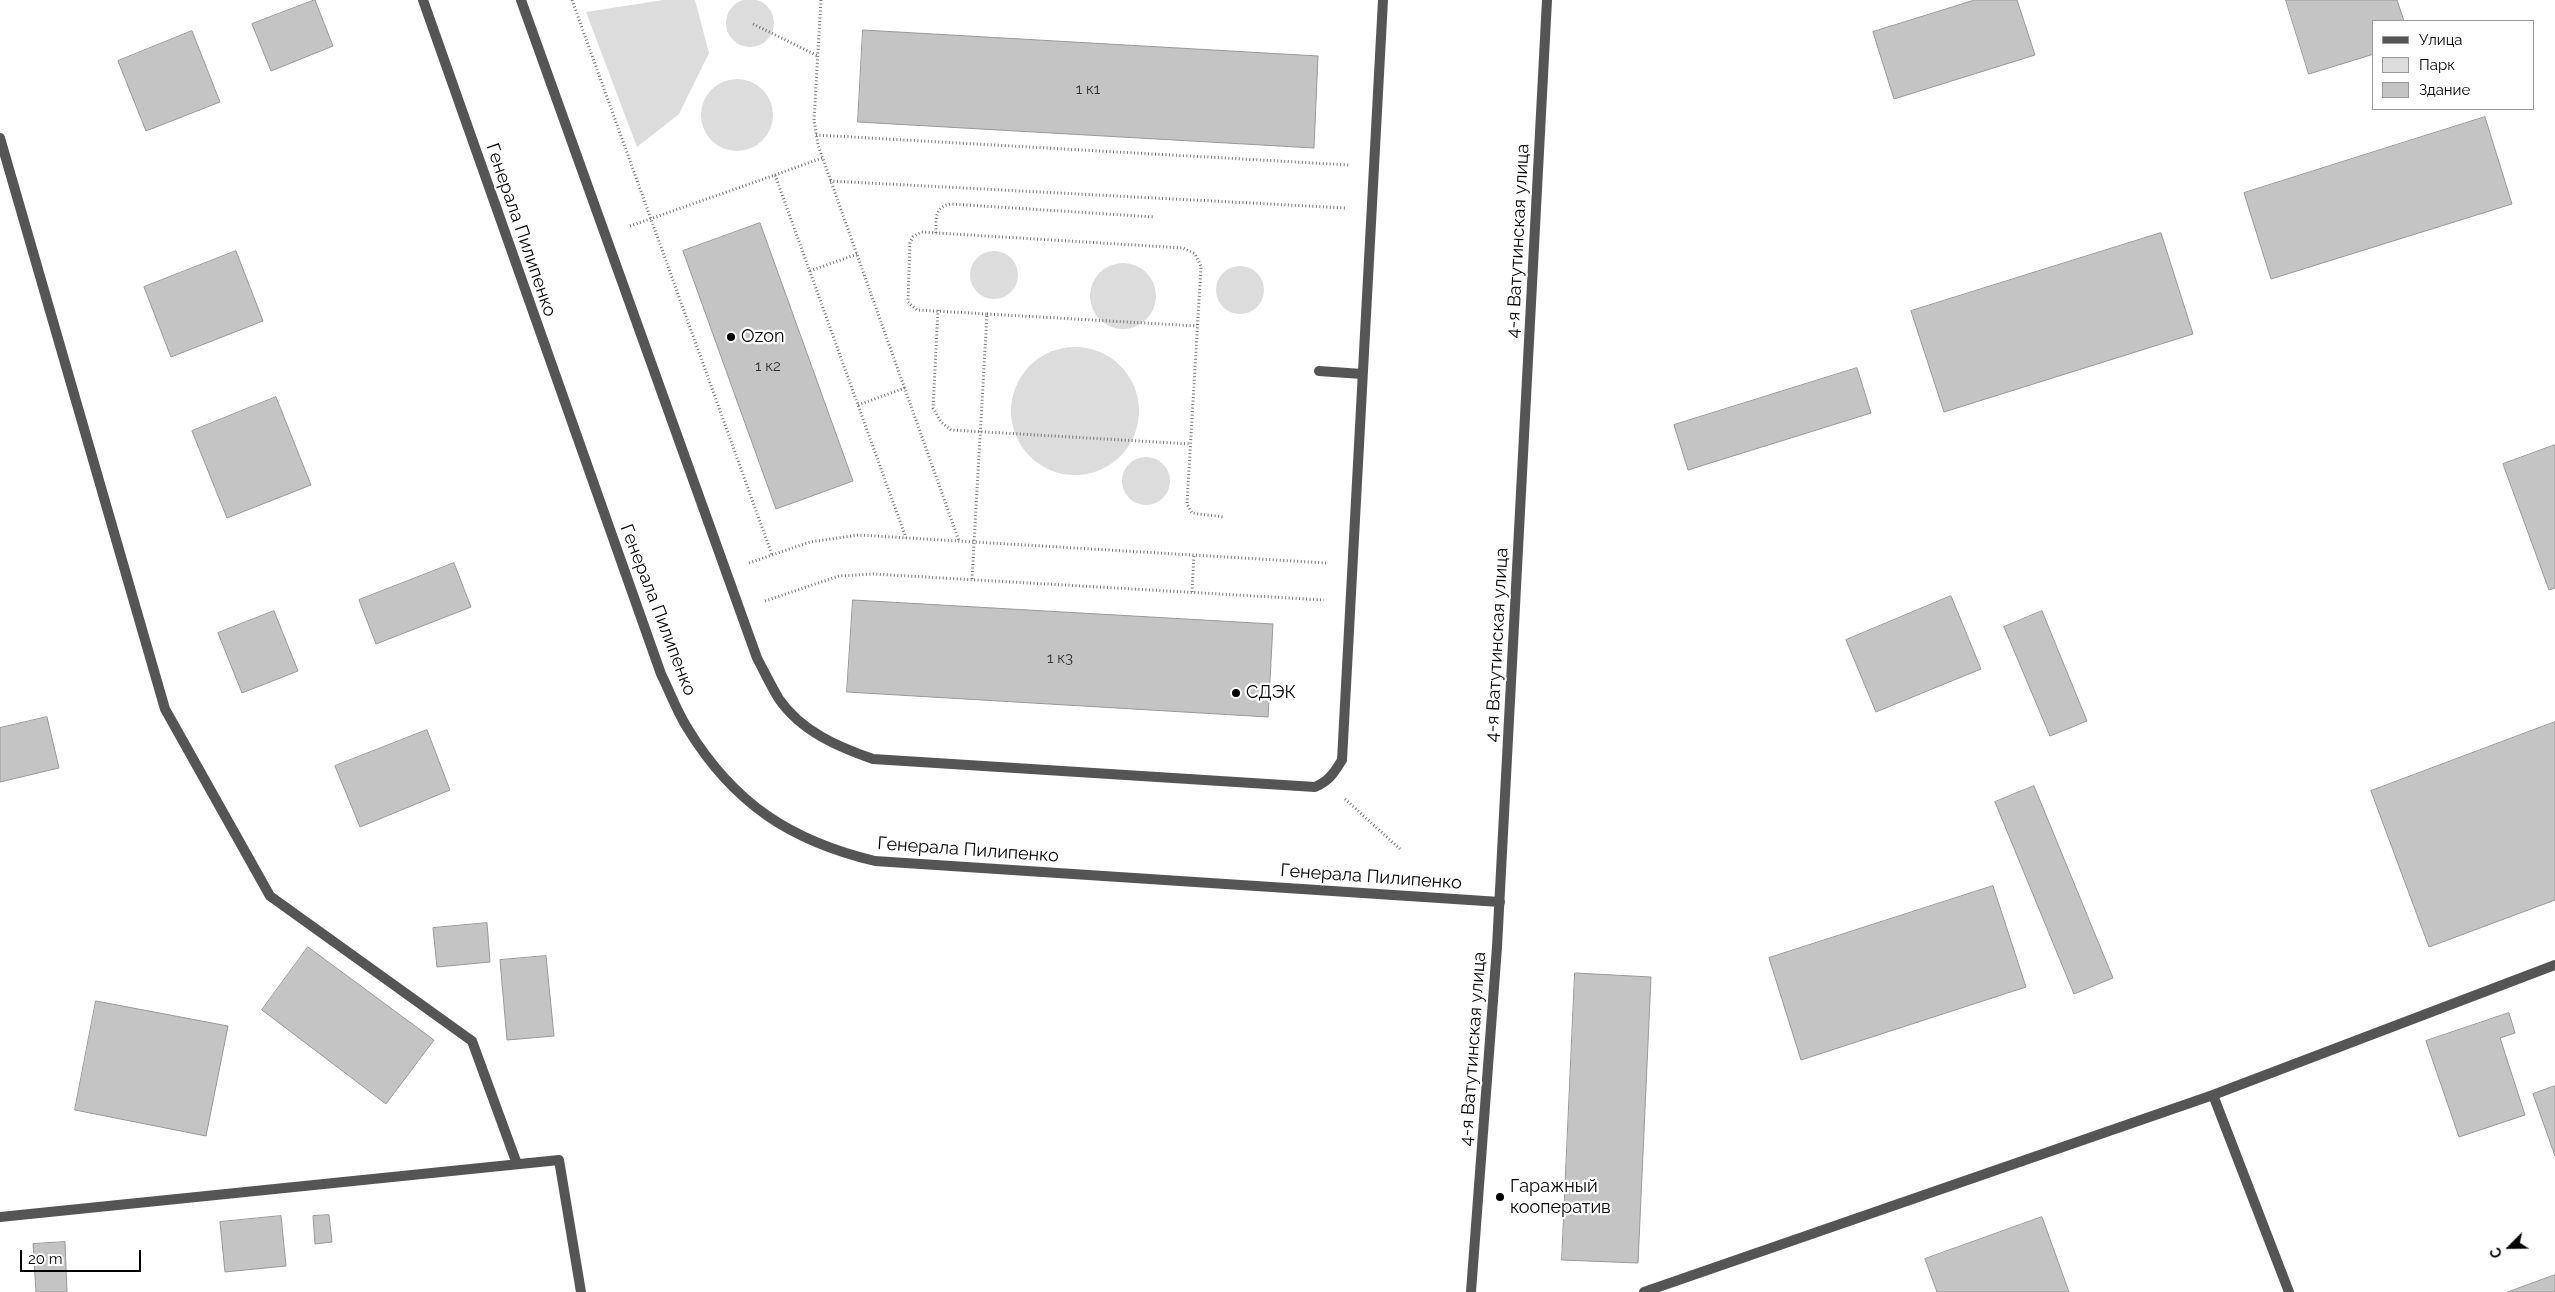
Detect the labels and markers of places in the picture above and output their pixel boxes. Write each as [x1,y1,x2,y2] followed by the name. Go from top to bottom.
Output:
[741,326,784,348] place label: Ozon
[725,331,737,343] marker: Ozon
[1246,682,1296,704] place label: СДЭК
[1230,687,1242,699] marker: СДЭК
[1510,1176,1611,1218] place label: Гаражный кооператив
[1494,1191,1506,1203] marker: Гаражный кооператив

